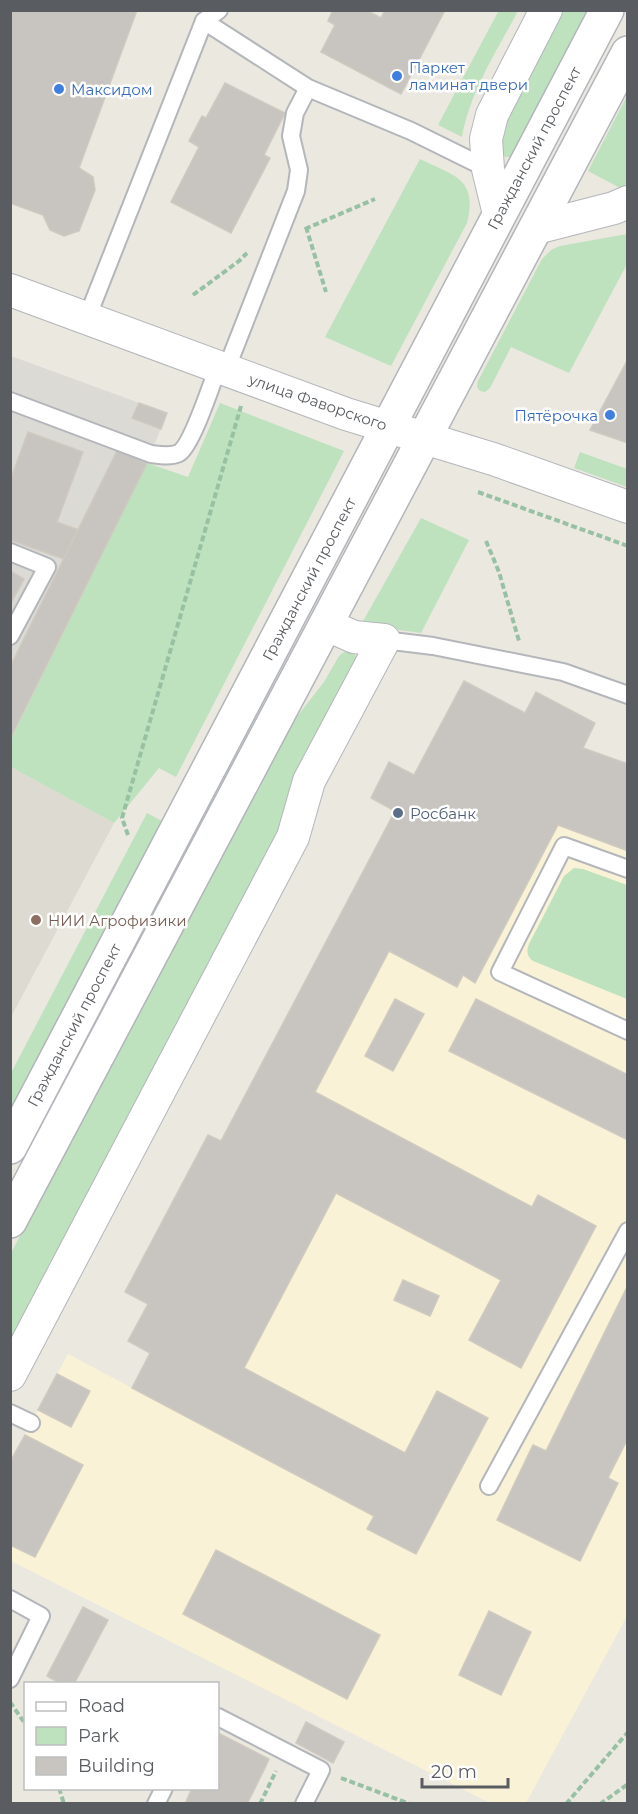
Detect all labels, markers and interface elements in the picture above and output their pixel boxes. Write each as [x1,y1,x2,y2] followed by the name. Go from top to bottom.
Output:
[409,58,528,94] place label: Паркет ламинат двери
[483,62,586,233] street label: Гражданский проспект
[390,69,404,83] marker: Паркет ламинат двери
[71,80,153,99] place label: Максидом
[52,82,66,96] marker: Максидом
[245,369,390,435] street label: улица Фаворского
[514,406,598,425] place label: Пятёрочка
[603,408,617,422] marker: Пятёрочка
[258,493,361,664] street label: Гражданский проспект
[410,804,476,823] place label: Росбанк
[391,806,405,820] marker: Росбанк
[48,911,187,930] place label: НИИ Агрофизики
[29,913,43,927] marker: НИИ Агрофизики
[23,939,126,1110] street label: Гражданский проспект
[24,1682,219,1790] legend
[78,1695,125,1717] text: Road
[78,1725,119,1747] text: Park
[422,1751,508,1789] scale bar
[78,1755,155,1777] text: Building
[431,1761,477,1783] text: 20 m

